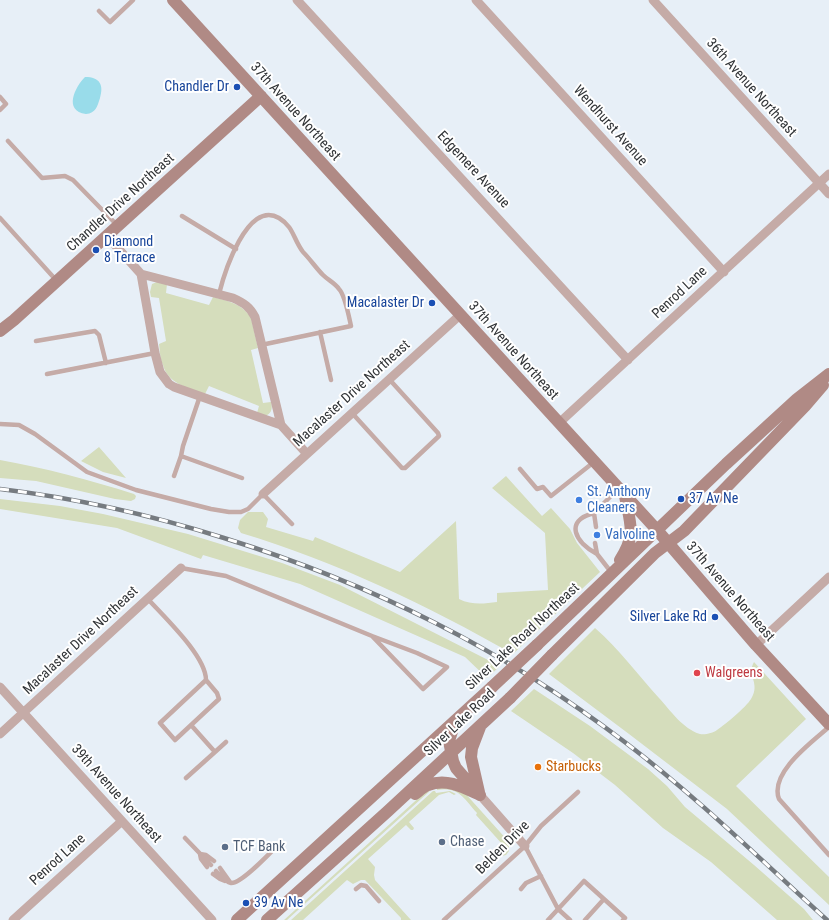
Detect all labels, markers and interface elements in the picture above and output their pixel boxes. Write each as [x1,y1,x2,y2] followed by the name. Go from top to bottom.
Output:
[702,35,800,141] street label: 36th Avenue Northeast
[246,59,344,165] street label: 37th Avenue Northeast
[164,79,229,95] place label: Chandler Dr
[232,82,242,92] marker: Chandler Dr
[569,82,651,170] street label: Wendhurst Avenue
[433,128,513,212] street label: Edgemere Avenue
[64,150,178,256] street label: Chandler Drive Northeast
[104,234,155,266] place label: Diamond 8 Terrace
[91,245,101,255] marker: Diamond 8 Terrace
[649,263,711,323] street label: Penrod Lane
[347,295,424,311] place label: Macalaster Dr
[427,298,437,308] marker: Macalaster Dr
[464,298,562,404] street label: 37th Avenue Northeast
[290,337,414,451] street label: Macalaster Drive Northeast
[587,484,651,516] place label: St. Anthony Cleaners
[689,491,738,507] place label: 37 Av Ne
[676,494,686,504] marker: 37 Av Ne
[574,495,584,505] marker: St. Anthony Cleaners
[605,527,655,543] place label: Valvoline
[592,530,602,540] marker: Valvoline
[682,539,778,645] street label: 37th Avenue Northeast
[463,580,583,694] street label: Silver Lake Road Northeast
[20,583,142,699] street label: Macalaster Drive Northeast
[630,609,707,625] place label: Silver Lake Rd
[710,612,720,622] marker: Silver Lake Rd
[705,665,763,681] place label: Walgreens
[692,668,702,678] marker: Walgreens
[421,686,499,760] street label: Silver Lake Road
[67,741,165,847] street label: 39th Avenue Northeast
[546,759,601,775] place label: Starbucks
[533,762,543,772] marker: Starbucks
[473,818,533,878] street label: Belden Drive
[27,831,89,889] street label: Penrod Lane
[450,834,484,850] place label: Chase
[437,837,447,847] marker: Chase
[233,839,285,855] place label: TCF Bank
[220,842,230,852] marker: TCF Bank
[254,895,303,911] place label: 39 Av Ne
[241,898,251,908] marker: 39 Av Ne

